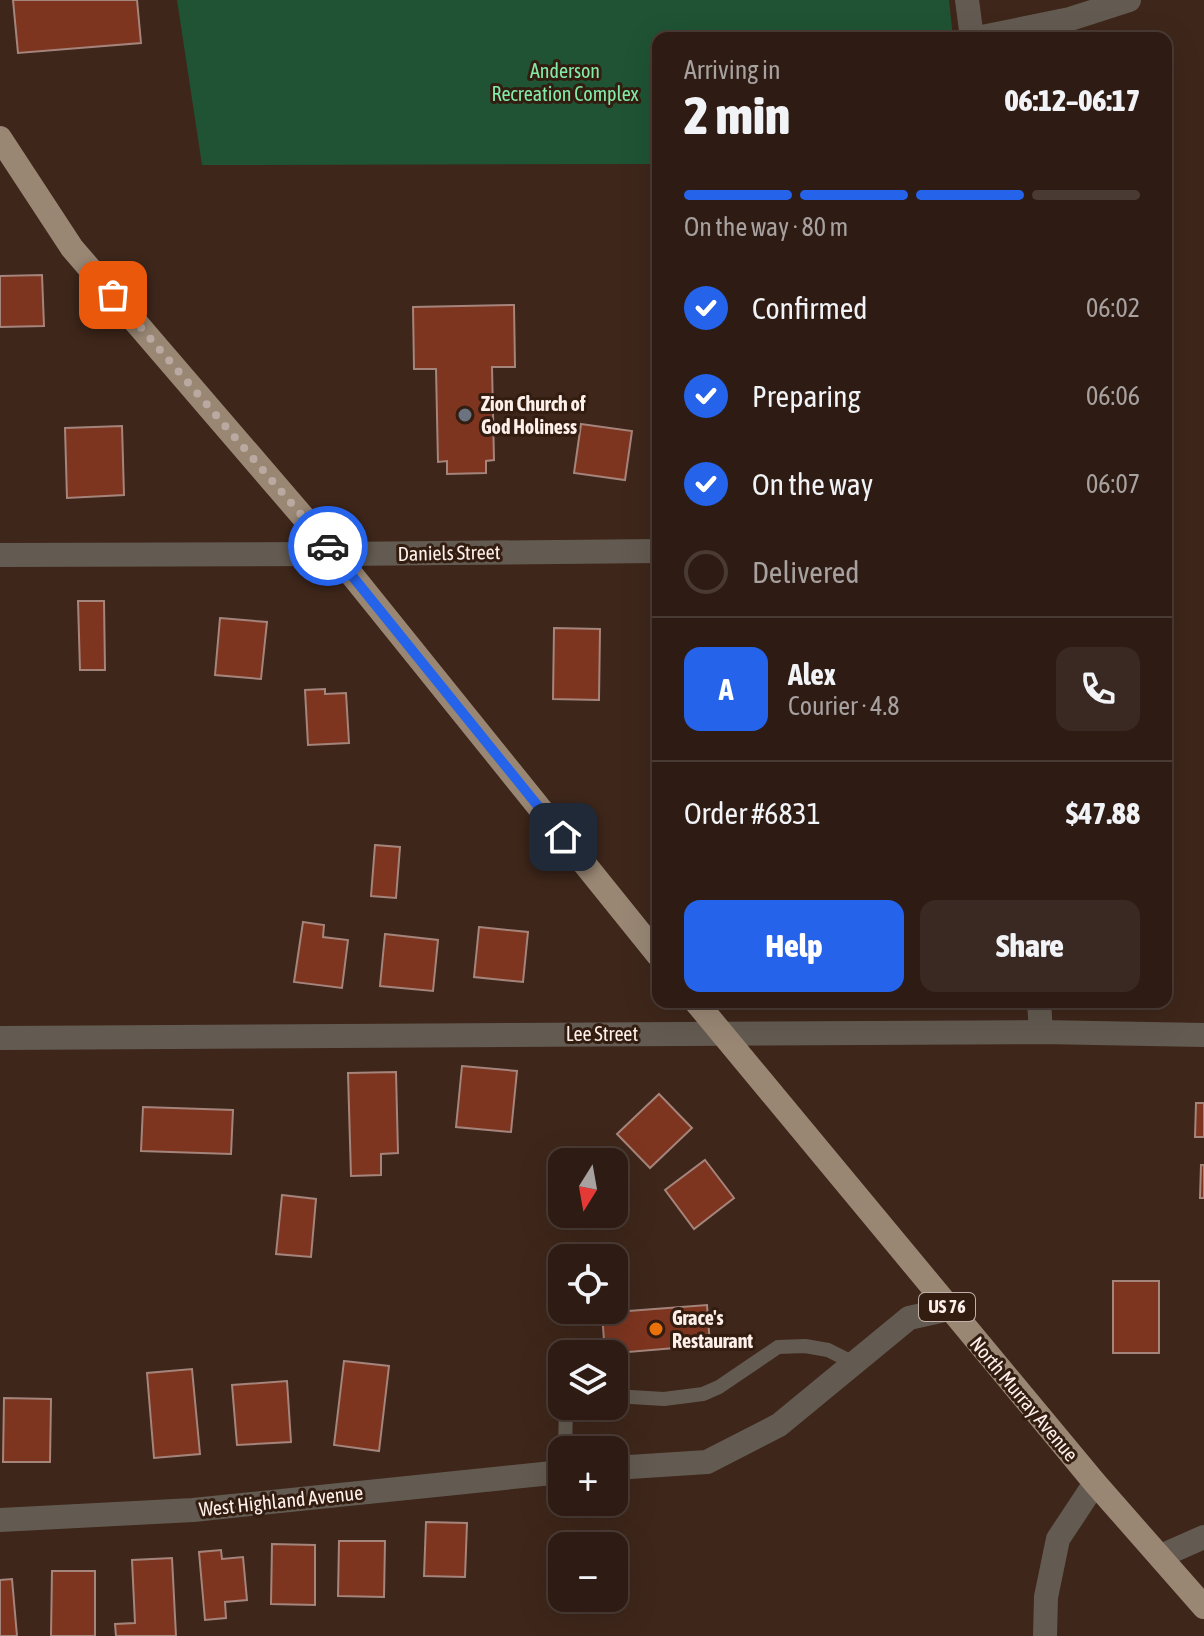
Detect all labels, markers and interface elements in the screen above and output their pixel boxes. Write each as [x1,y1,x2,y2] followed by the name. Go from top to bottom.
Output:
[684,55,781,85] text: Arriving in
[491,59,639,105] park label: Anderson Recreation Complex
[1005,83,1140,117] text: 06:12–06:17
[684,85,790,145] text: 2 min
[684,212,848,242] text: On the way · 80 m
[79,261,147,329] pin
[91,273,135,317] icon: bag
[684,286,728,330] icon: check
[752,291,867,325] text: Confirmed
[1086,293,1140,323] text: 06:02
[684,374,728,418] icon: check
[752,379,861,413] text: Preparing
[1086,381,1140,411] text: 06:06
[481,392,586,438] place label: Zion Church of God Holiness
[456,406,474,424] marker: Zion Church of God Holiness
[684,462,728,506] icon: check
[752,467,873,501] text: On the way
[1086,469,1140,499] text: 06:07
[288,506,368,586] courier
[306,524,350,568] icon: car
[397,540,501,565] street label: Daniels Street
[752,555,860,589] text: Delivered
[1056,647,1140,731] button: phone
[788,657,836,691] text: Alex
[719,672,733,706] text: A
[788,691,899,721] text: Courier · 4.8
[684,796,821,830] text: Order #6831
[1066,796,1140,830] text: $47.88
[529,803,597,871] pin
[541,815,585,859] icon: home
[684,900,904,992] button: Help
[920,900,1140,992] button: Share
[566,1022,638,1045] street label: Lee Street
[548,1148,628,1228] north arrow
[548,1148,628,1612] map controls
[548,1244,628,1324] button: locate
[919,1293,975,1321] road number: US 76
[672,1306,753,1352] place label: Grace's Restaurant
[647,1320,665,1338] marker: Grace's Restaurant
[966,1332,1083,1466] street label: North Murray Avenue
[548,1340,628,1420] button: layers
[548,1436,628,1516] button: +
[198,1480,364,1521] street label: West Highland Avenue
[548,1532,628,1612] button: −

